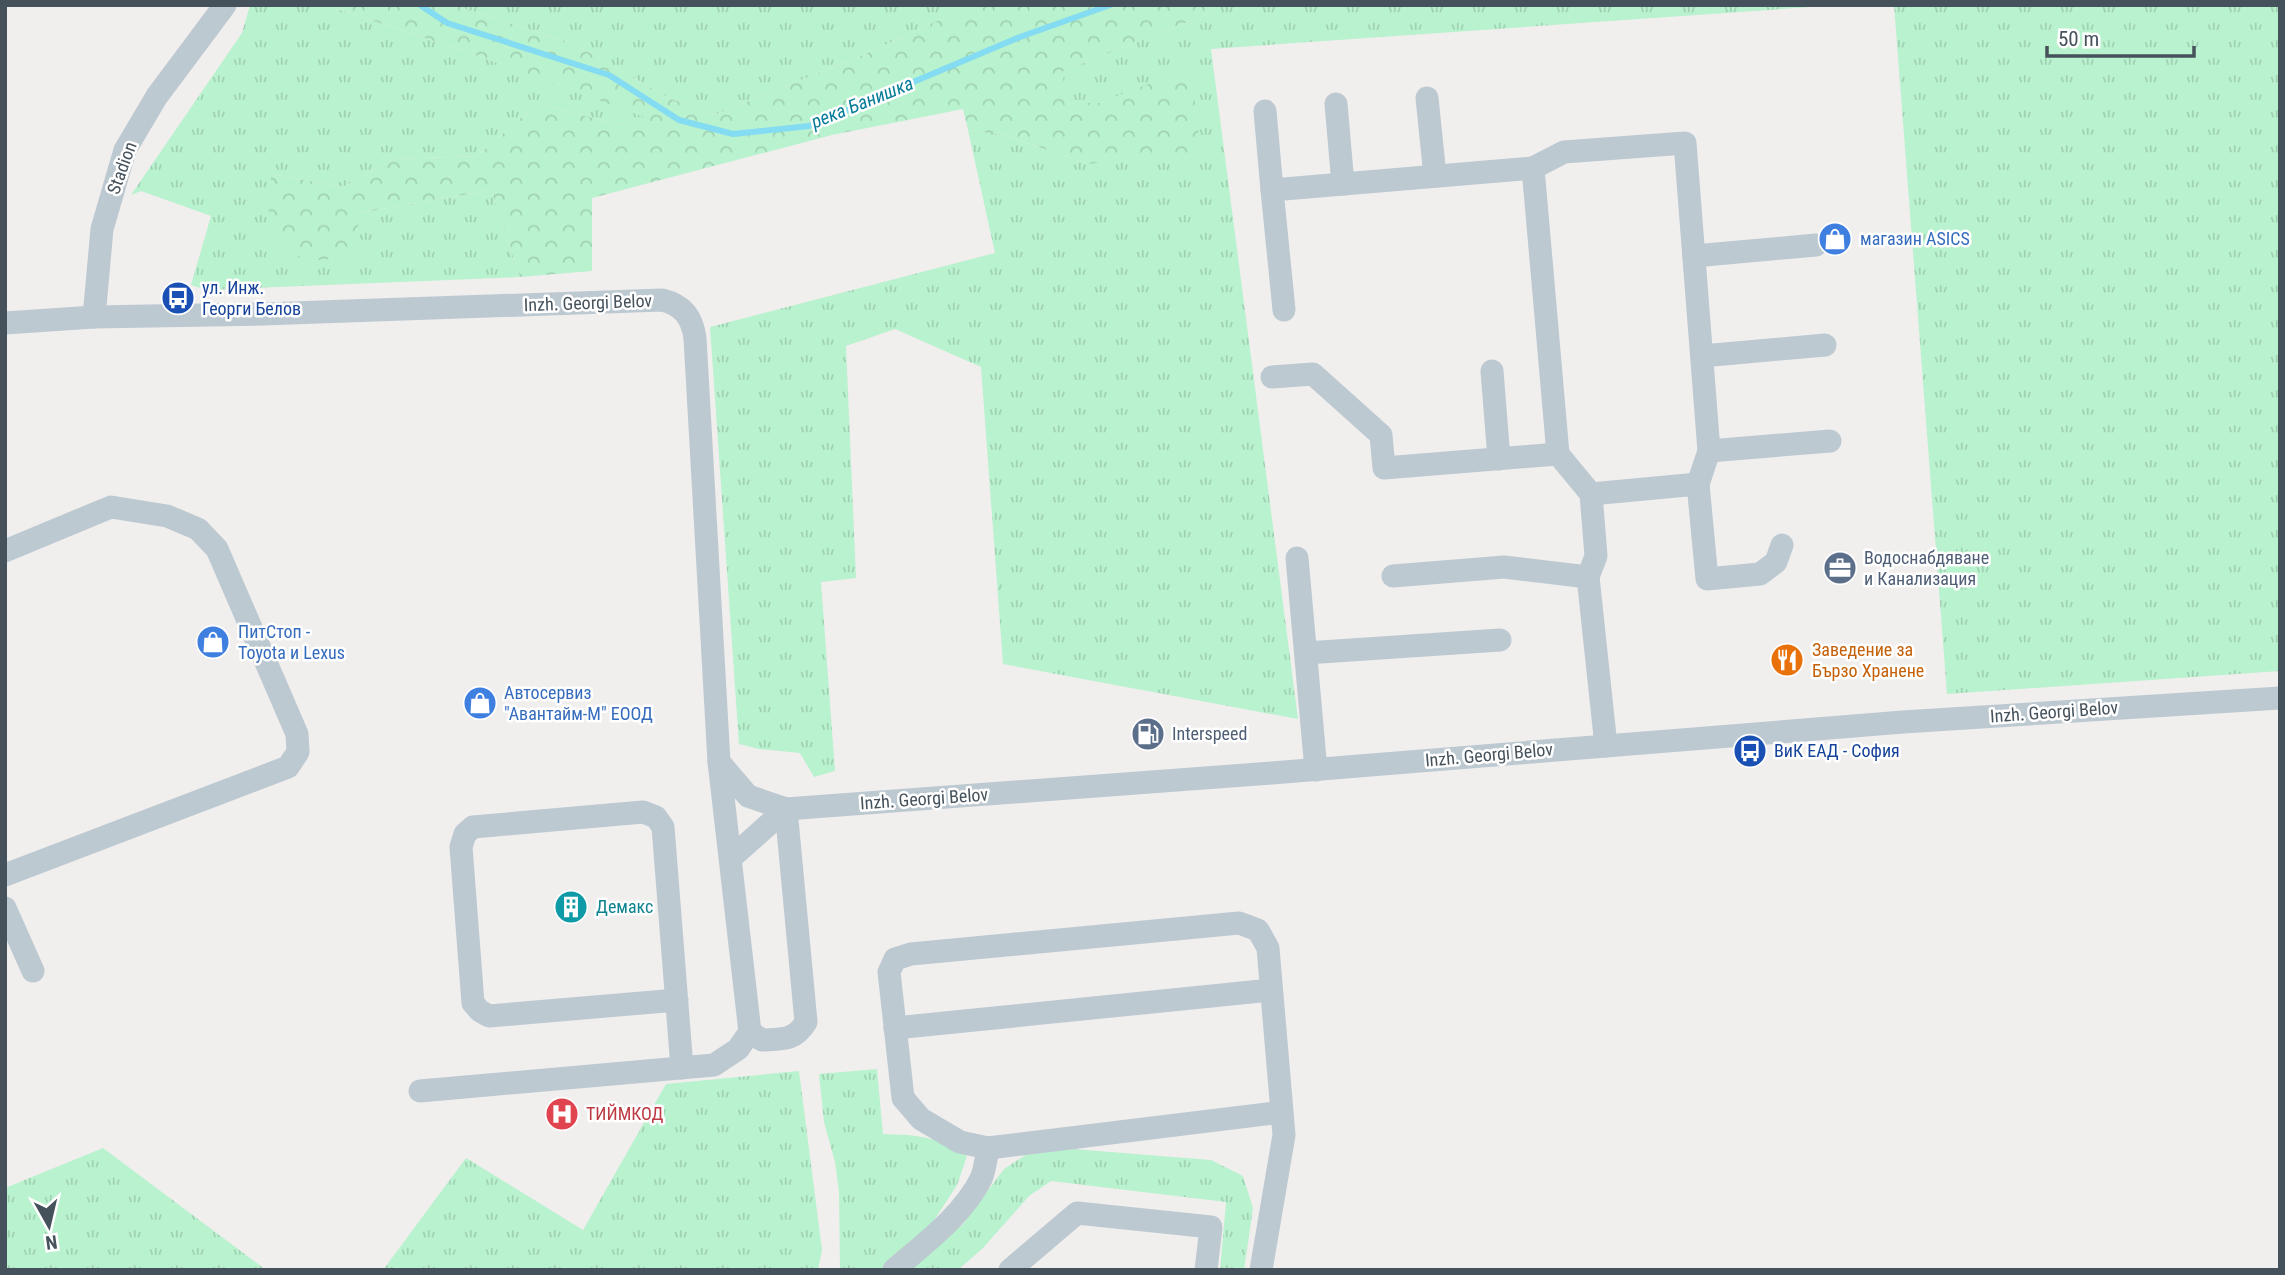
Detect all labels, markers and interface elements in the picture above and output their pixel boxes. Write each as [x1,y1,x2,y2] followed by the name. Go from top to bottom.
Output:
[2047,14,2194,58] scale bar
[2058,27,2099,51] text: 50 m
[807,72,917,134] water label: река Банишка
[102,139,141,197] street label: Stadion
[1816,220,1854,258] shop icon: магазин ASICS
[1860,228,1970,249] place label: магазин ASICS
[202,277,301,319] place label: ул. Инж. Георги Белов
[159,279,197,317] bus stop icon: ул. Инж. Георги Белов
[524,290,653,315] street label: Inzh. Georgi Belov
[1864,547,1989,589] place label: Водоснабдяване и Канализация
[1821,549,1859,587] office icon: Водоснабдяване и Канализация
[238,621,345,663] place label: ПитСтоп - Toyota и Lexus
[194,623,232,661] shop icon: ПитСтоп - Toyota и Lexus
[1812,639,1924,681] place label: Заведение за Бързо Хранене
[1768,641,1806,679] restaurant icon: Заведение за Бързо Хранене
[504,682,653,724] place label: Автосервиз "Авантайм-М" ЕООД
[461,684,499,722] shop icon: Автосервиз "Авантайм-М" ЕООД
[1989,697,2119,726] street label: Inzh. Georgi Belov
[1129,715,1167,753] fuel station icon: Interspeed
[1172,723,1247,744] place label: Interspeed
[1731,732,1769,770] bus stop icon: ВиК ЕАД - София
[1424,738,1554,771] street label: Inzh. Georgi Belov
[1774,740,1900,761] place label: ВиК ЕАД - София
[859,784,989,813] street label: Inzh. Georgi Belov
[552,888,590,926] building icon: Демакс
[596,896,653,917] place label: Демакс
[543,1095,581,1133] hospital icon: ТИЙМКОД
[586,1103,664,1124] place label: ТИЙМКОД
[14,1191,84,1261] north arrow
[44,1230,59,1255] text: N

